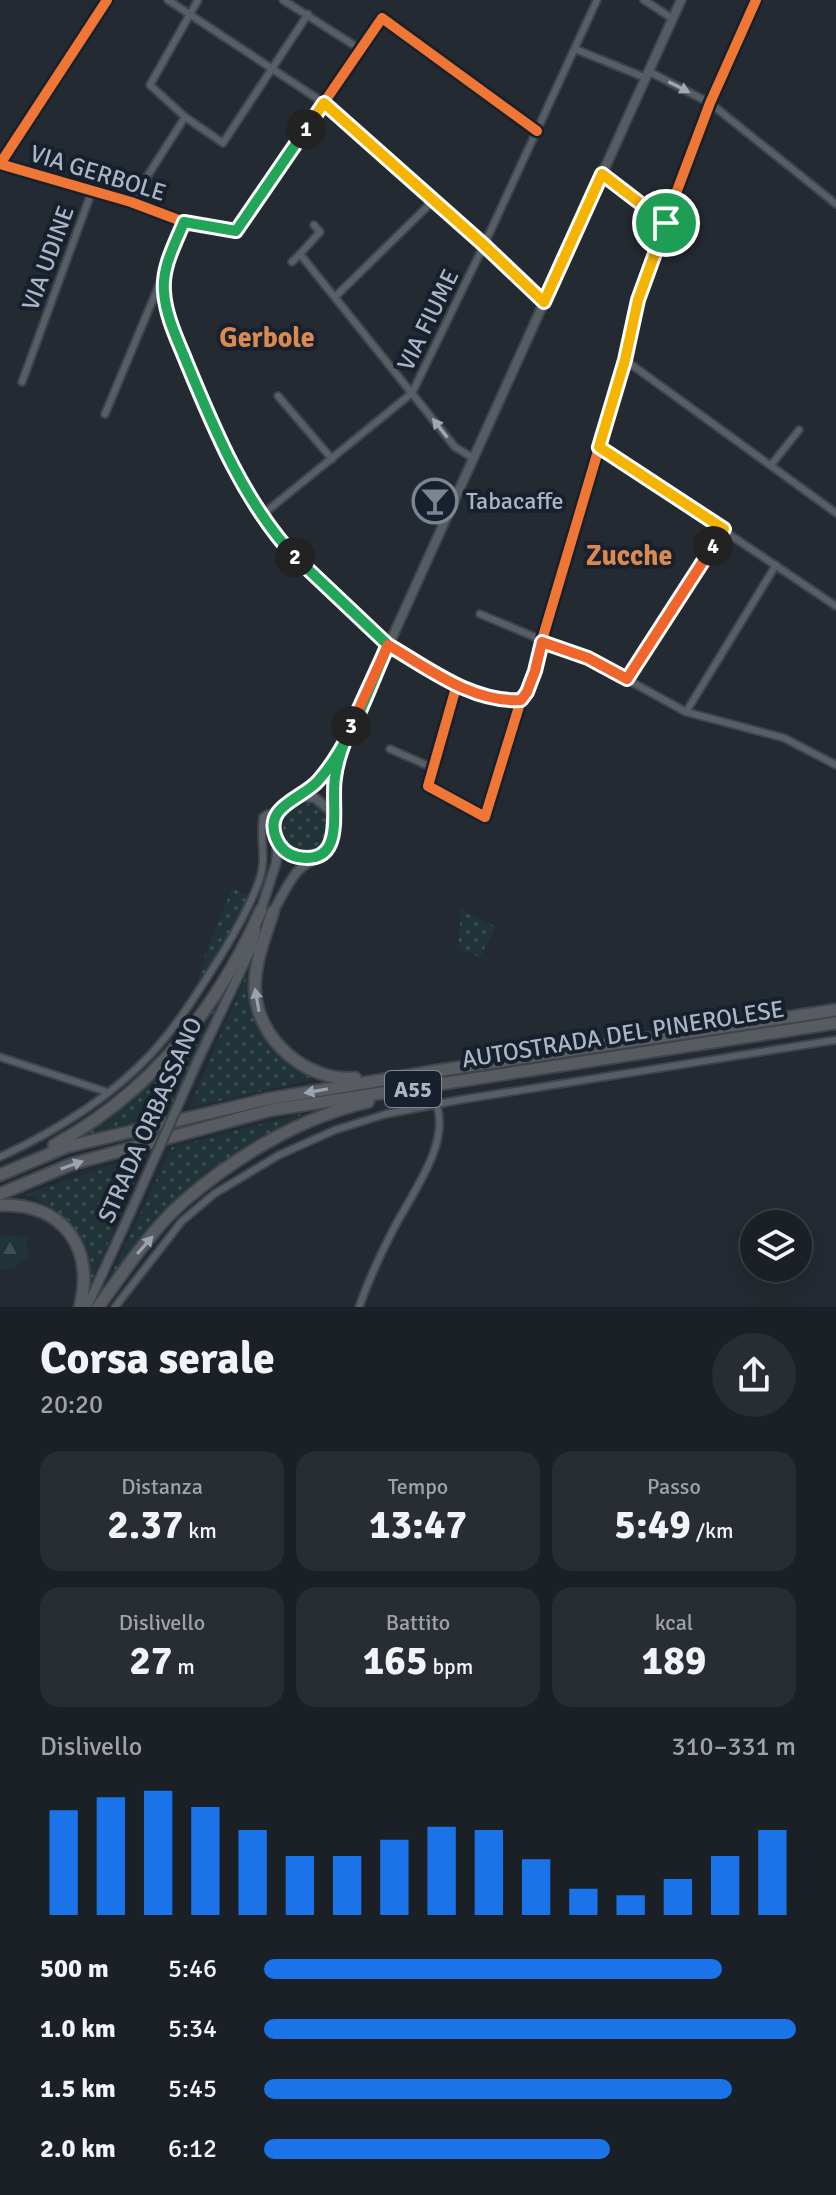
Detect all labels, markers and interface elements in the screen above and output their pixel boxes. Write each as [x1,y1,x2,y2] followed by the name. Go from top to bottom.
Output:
[668,80,691,94] one-way arrow
[286,109,326,149] pin: 1
[300,115,312,142] text: 1
[27,138,169,208] street label: VIA GERBOLE
[632,189,700,257] pin
[15,201,81,315] street label: VIA UDINE
[644,201,688,245] icon: arrive
[391,264,465,376] street label: VIA FIUME
[219,321,315,355] district label: Gerbole
[432,418,448,438] one-way arrow
[411,477,459,525] bar icon: Tabacaffe
[466,486,564,516] place label: Tabacaffe
[693,526,733,566] pin: 4
[707,532,719,559] text: 4
[275,537,315,577] pin: 2
[586,539,672,573] district label: Zucche
[289,543,301,570] text: 2
[331,706,371,746] pin: 3
[345,712,357,739] text: 3
[251,987,263,1012] one-way arrow
[460,994,786,1074] street label: AUTOSTRADA DEL PINEROLESE
[91,1013,209,1227] street label: STRADA ORBASSANO
[385,1071,441,1107] road number: A55
[303,1085,328,1097] one-way arrow
[60,1158,84,1171] one-way arrow
[740,1210,812,1282] map controls
[740,1210,812,1282] button: layers
[136,1236,153,1256] one-way arrow
[40,1332,275,1386] text: Corsa serale
[712,1333,796,1417] button: share
[40,1389,103,1421] text: 20:20
[121,1473,203,1500] text: Distanza
[388,1473,448,1500] text: Tempo
[647,1473,701,1500] text: Passo
[107,1500,183,1550] text: 2.37
[369,1500,467,1550] text: 13:47
[614,1500,691,1550] text: 5:49
[183,1517,217,1544] text: km
[691,1517,734,1544] text: /km
[119,1609,205,1636] text: Dislivello
[386,1609,450,1636] text: Battito
[655,1609,693,1636] text: kcal
[129,1636,172,1686] text: 27
[363,1636,428,1686] text: 165
[642,1636,706,1686] text: 189
[172,1653,195,1680] text: m
[428,1653,473,1680] text: bpm
[40,1731,142,1763] text: Dislivello
[672,1731,796,1763] text: 310–331 m
[40,1953,109,1985] text: 500 m
[168,1953,217,1985] text: 5:46
[40,2013,116,2045] text: 1.0 km
[168,2013,217,2045] text: 5:34
[40,2073,116,2105] text: 1.5 km
[168,2073,217,2105] text: 5:45
[40,2133,116,2165] text: 2.0 km
[168,2133,217,2165] text: 6:12

